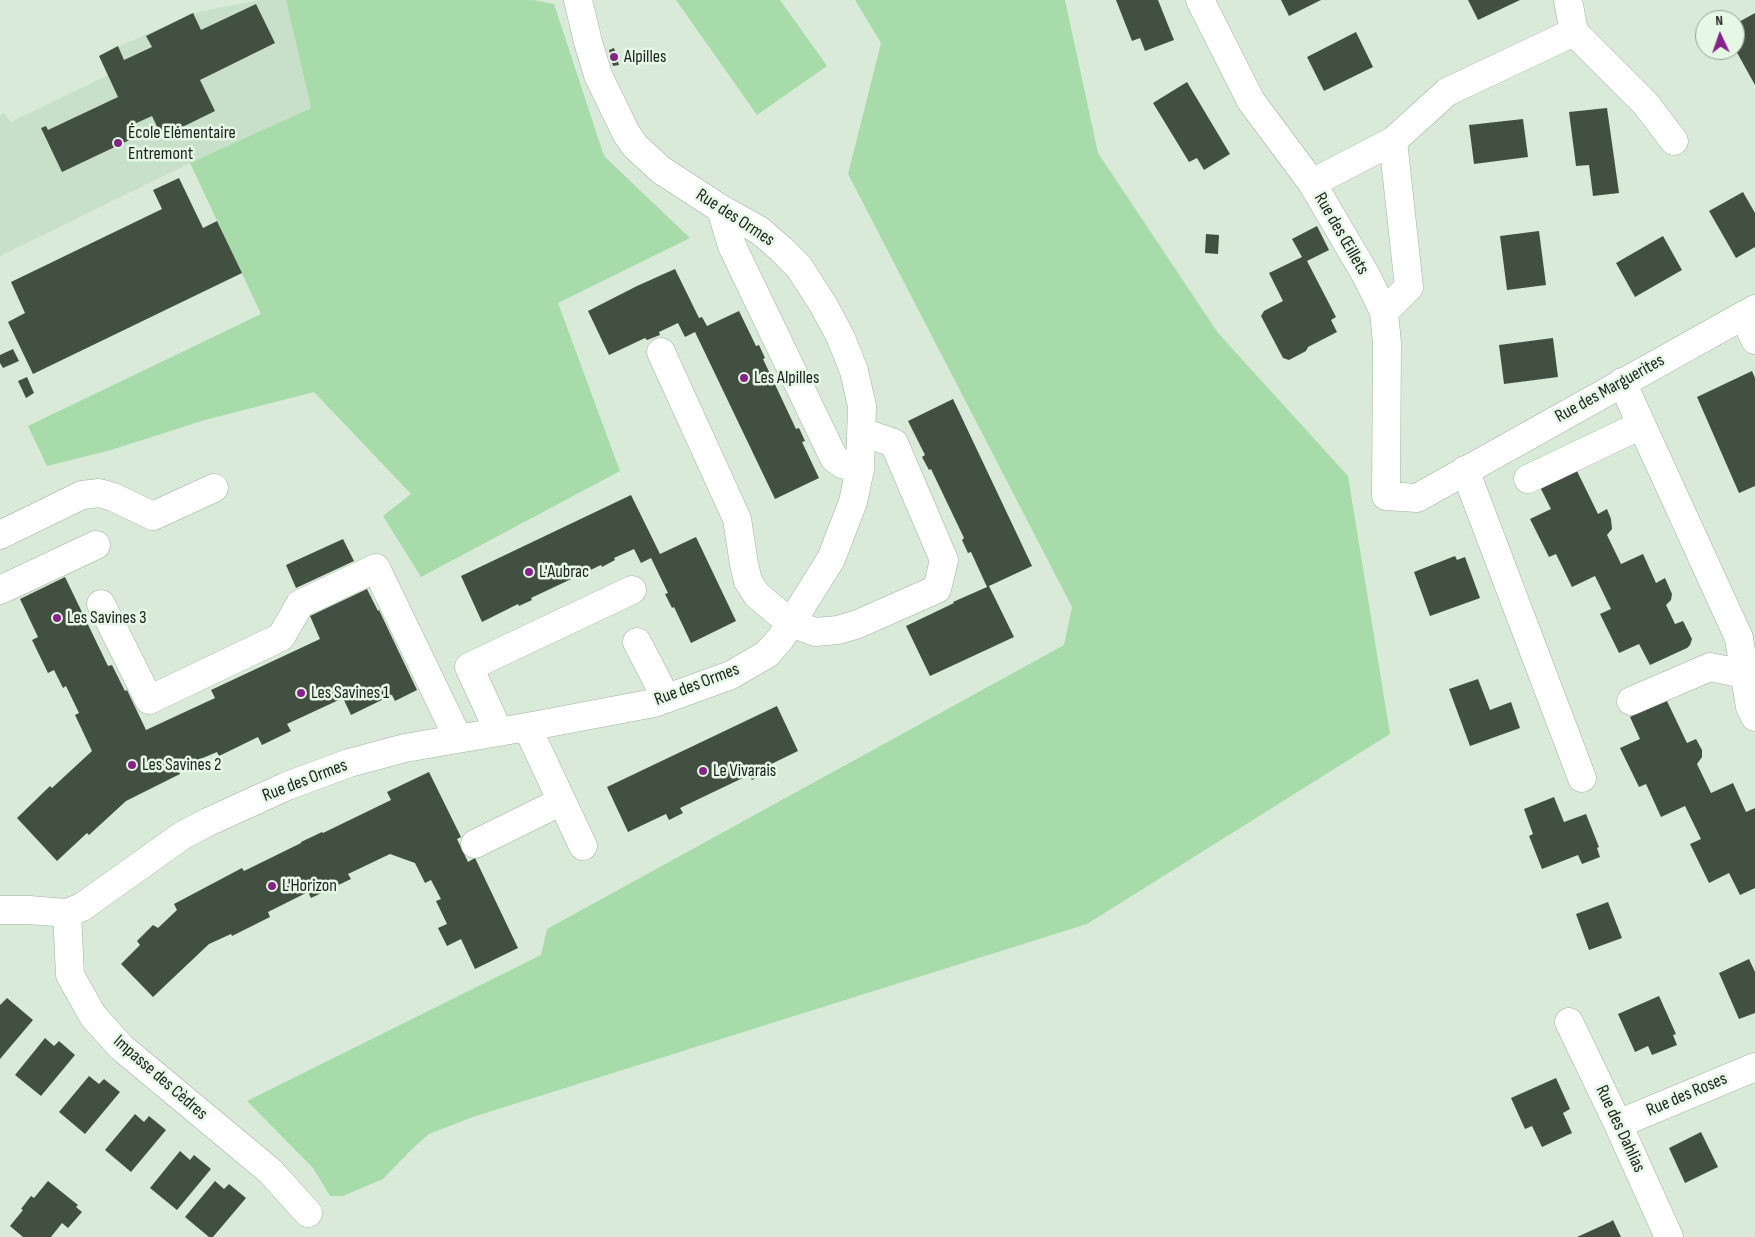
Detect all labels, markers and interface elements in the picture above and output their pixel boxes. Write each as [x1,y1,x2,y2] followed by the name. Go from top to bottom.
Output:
[1695,10,1745,60] north arrow
[1715,12,1723,29] text: N
[624,46,666,68] place label: Alpilles
[608,51,620,63] marker: Alpilles
[128,122,236,164] place label: École Elémentaire Entremont
[112,137,124,149] marker: École Elémentaire Entremont
[692,185,778,251] street label: Rue des Ormes
[1309,189,1373,279] street label: Rue des Œillets
[1551,350,1669,428] street label: Rue des Marguerites
[754,367,820,389] place label: Les Alpilles
[738,372,750,384] marker: Les Alpilles
[539,561,589,583] place label: L'Aubrac
[523,566,535,578] marker: L'Aubrac
[67,607,147,629] place label: Les Savines 3
[51,612,63,624] marker: Les Savines 3
[651,659,743,711] street label: Rue des Ormes
[311,682,389,704] place label: Les Savines 1
[295,687,307,699] marker: Les Savines 1
[142,754,222,776] place label: Les Savines 2
[259,755,351,807] street label: Rue des Ormes
[126,759,138,771] marker: Les Savines 2
[713,760,776,782] place label: Le Vivarais
[697,765,709,777] marker: Le Vivarais
[282,875,337,897] place label: L'Horizon
[266,880,278,892] marker: L'Horizon
[108,1031,212,1125] street label: Impasse des Cèdres
[1643,1068,1731,1122] street label: Rue des Roses
[1590,1082,1650,1176] street label: Rue des Dahlias

